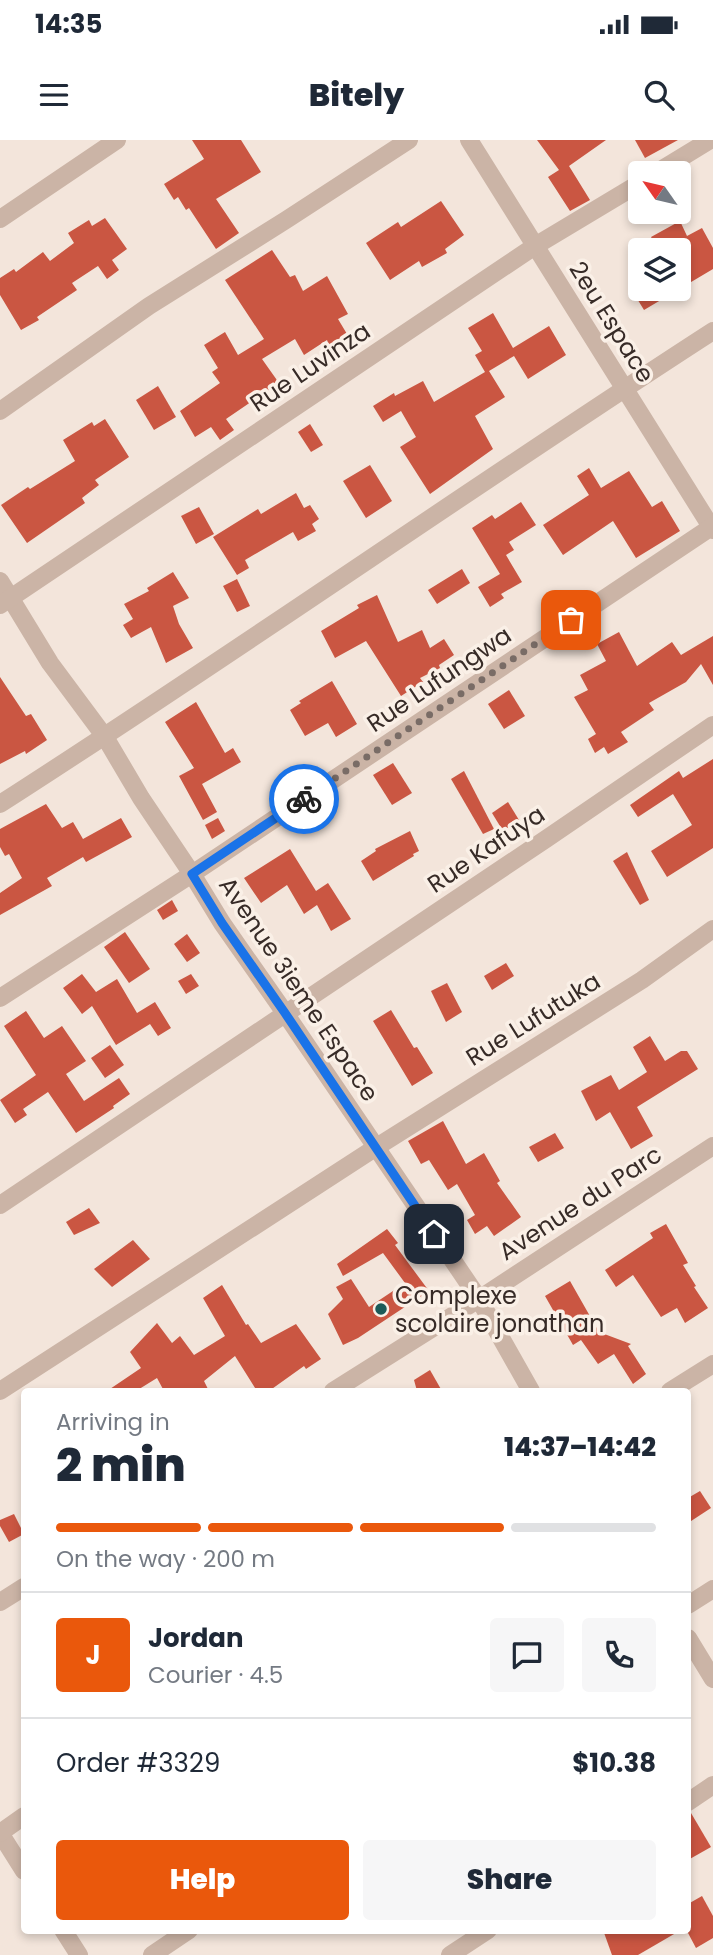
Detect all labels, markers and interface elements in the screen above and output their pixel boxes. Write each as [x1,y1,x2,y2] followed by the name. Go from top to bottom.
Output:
[35,6,102,42] text: 14:35
[309,72,404,117] text: Bitely
[35,76,73,114] icon: menu
[640,76,678,114] icon: search
[628,161,691,224] north arrow
[628,161,691,301] map controls
[628,238,691,301] button: layers
[562,255,662,389] street label: 2eu Espace
[243,315,377,419] street label: Rue Luvinza
[541,590,601,650] pin
[552,601,590,639] icon: bag
[360,618,518,740] street label: Rue Lufungwa
[269,764,339,834] courier
[285,780,323,818] icon: bike
[421,798,551,900] street label: Rue Kafuya
[211,870,387,1108] street label: Avenue 3ieme Espace
[459,964,607,1074] street label: Rue Lufutuka
[492,1138,668,1268] street label: Avenue du Parc
[404,1204,464,1264] pin
[415,1215,453,1253] icon: home
[395,1279,604,1340] place label: Complexe scolaire jonathan
[373,1301,389,1317] marker: Complexe scolaire jonathan
[56,1406,170,1438] text: Arriving in
[504,1429,656,1465] text: 14:37–14:42
[56,1433,186,1497] text: 2 min
[56,1543,275,1575] text: On the way · 200 m
[490,1618,564,1692] button: chat
[582,1618,656,1692] button: phone
[148,1620,244,1656] text: Jordan
[85,1637,101,1673] text: J
[148,1659,283,1691] text: Courier · 4.5
[56,1745,220,1781] text: Order #3329
[572,1745,656,1781] text: $10.38
[56,1840,349,1920] button: Help
[363,1840,656,1920] button: Share

